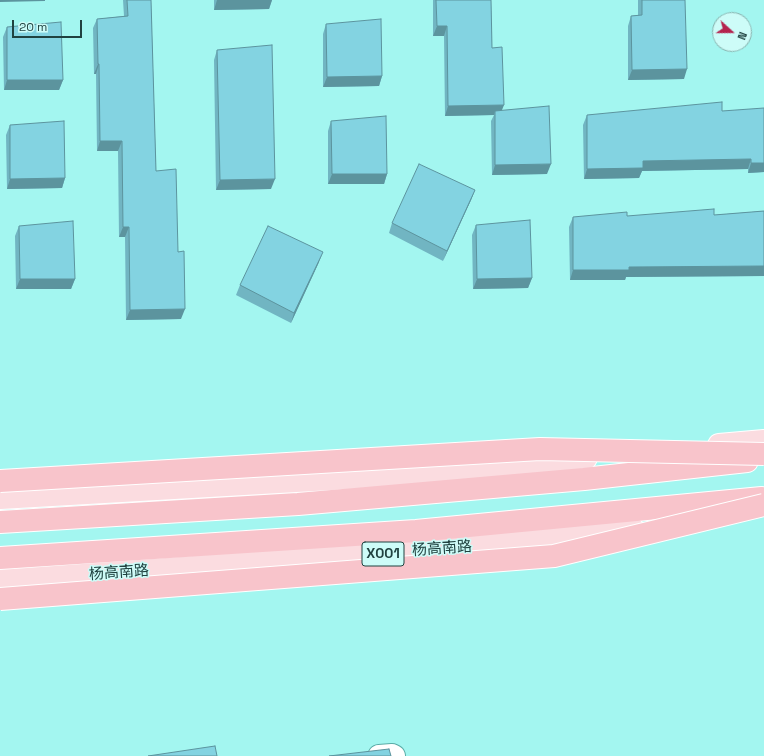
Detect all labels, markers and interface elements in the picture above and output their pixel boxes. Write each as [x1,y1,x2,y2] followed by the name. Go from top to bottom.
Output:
[14,12,84,38] scale bar
[712,12,752,52] north arrow
[19,19,47,35] text: 20 m
[734,30,750,42] text: N
[411,538,473,560] street label: 杨高南路
[362,542,404,566] road number: X001
[88,562,150,584] street label: 杨高南路

